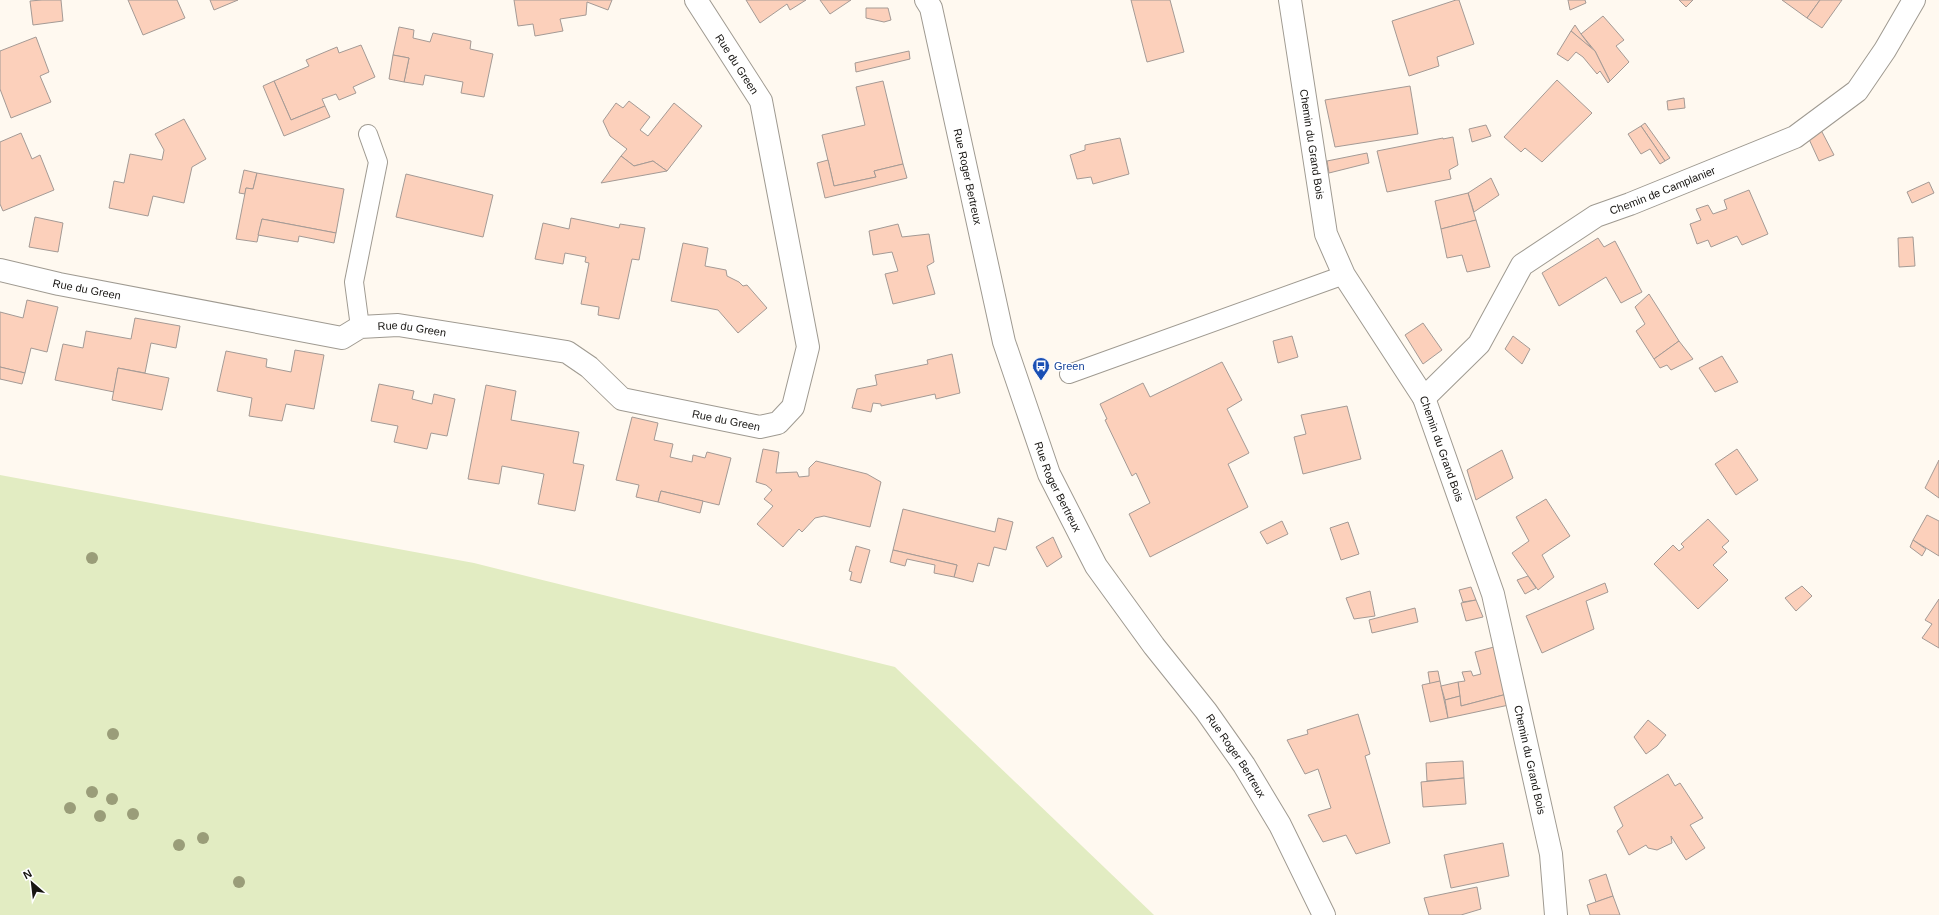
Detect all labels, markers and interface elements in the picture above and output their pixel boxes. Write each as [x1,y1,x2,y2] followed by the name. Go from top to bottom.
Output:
[713,32,761,96] street label: Rue du Green
[1298,88,1327,201] street label: Chemin du Grand Bois
[952,127,984,226] street label: Rue Roger Bertreux
[1608,164,1717,217] street label: Chemin de Camplanier
[52,277,122,302] street label: Rue du Green
[377,319,447,339] street label: Rue du Green
[1031,356,1051,381] bus stop icon: Green
[1054,360,1085,372] place label: Green
[1418,394,1466,504] street label: Chemin du Grand Bois
[691,407,761,433] street label: Rue du Green
[1032,440,1084,534] street label: Rue Roger Bertreux
[1512,704,1548,816] street label: Chemin du Grand Bois
[1204,712,1268,800] street label: Rue Roger Bertreux
[12,863,52,903] north arrow
[21,867,34,881] text: N

